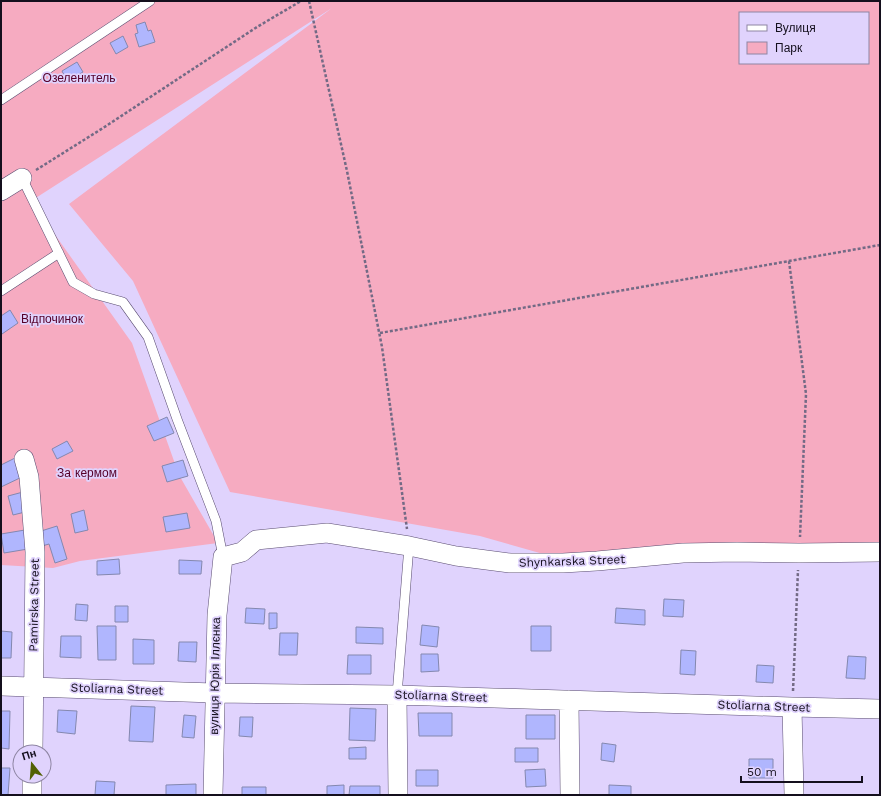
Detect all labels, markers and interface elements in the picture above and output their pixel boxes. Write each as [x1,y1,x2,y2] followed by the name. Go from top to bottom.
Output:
[739,12,869,64] legend
[775,21,816,35] text: Вулиця
[775,41,803,55] text: Парк
[43,71,115,85] park label: Озеленитель
[21,312,84,326] park label: Відпочинок
[57,466,117,480] park label: За кермом
[519,552,625,570] street label: Shynkarska Street
[26,558,42,652] street label: Pamirska Street
[207,617,223,735] street label: вулиця Юрія Іллєнка
[70,680,164,698] street label: Stoliarna Street
[394,687,488,705] street label: Stoliarna Street
[717,697,811,715] street label: Stoliarna Street
[12,744,52,784] north arrow
[20,747,38,763] text: Пн
[741,758,862,784] scale bar
[747,765,777,779] text: 50 m

